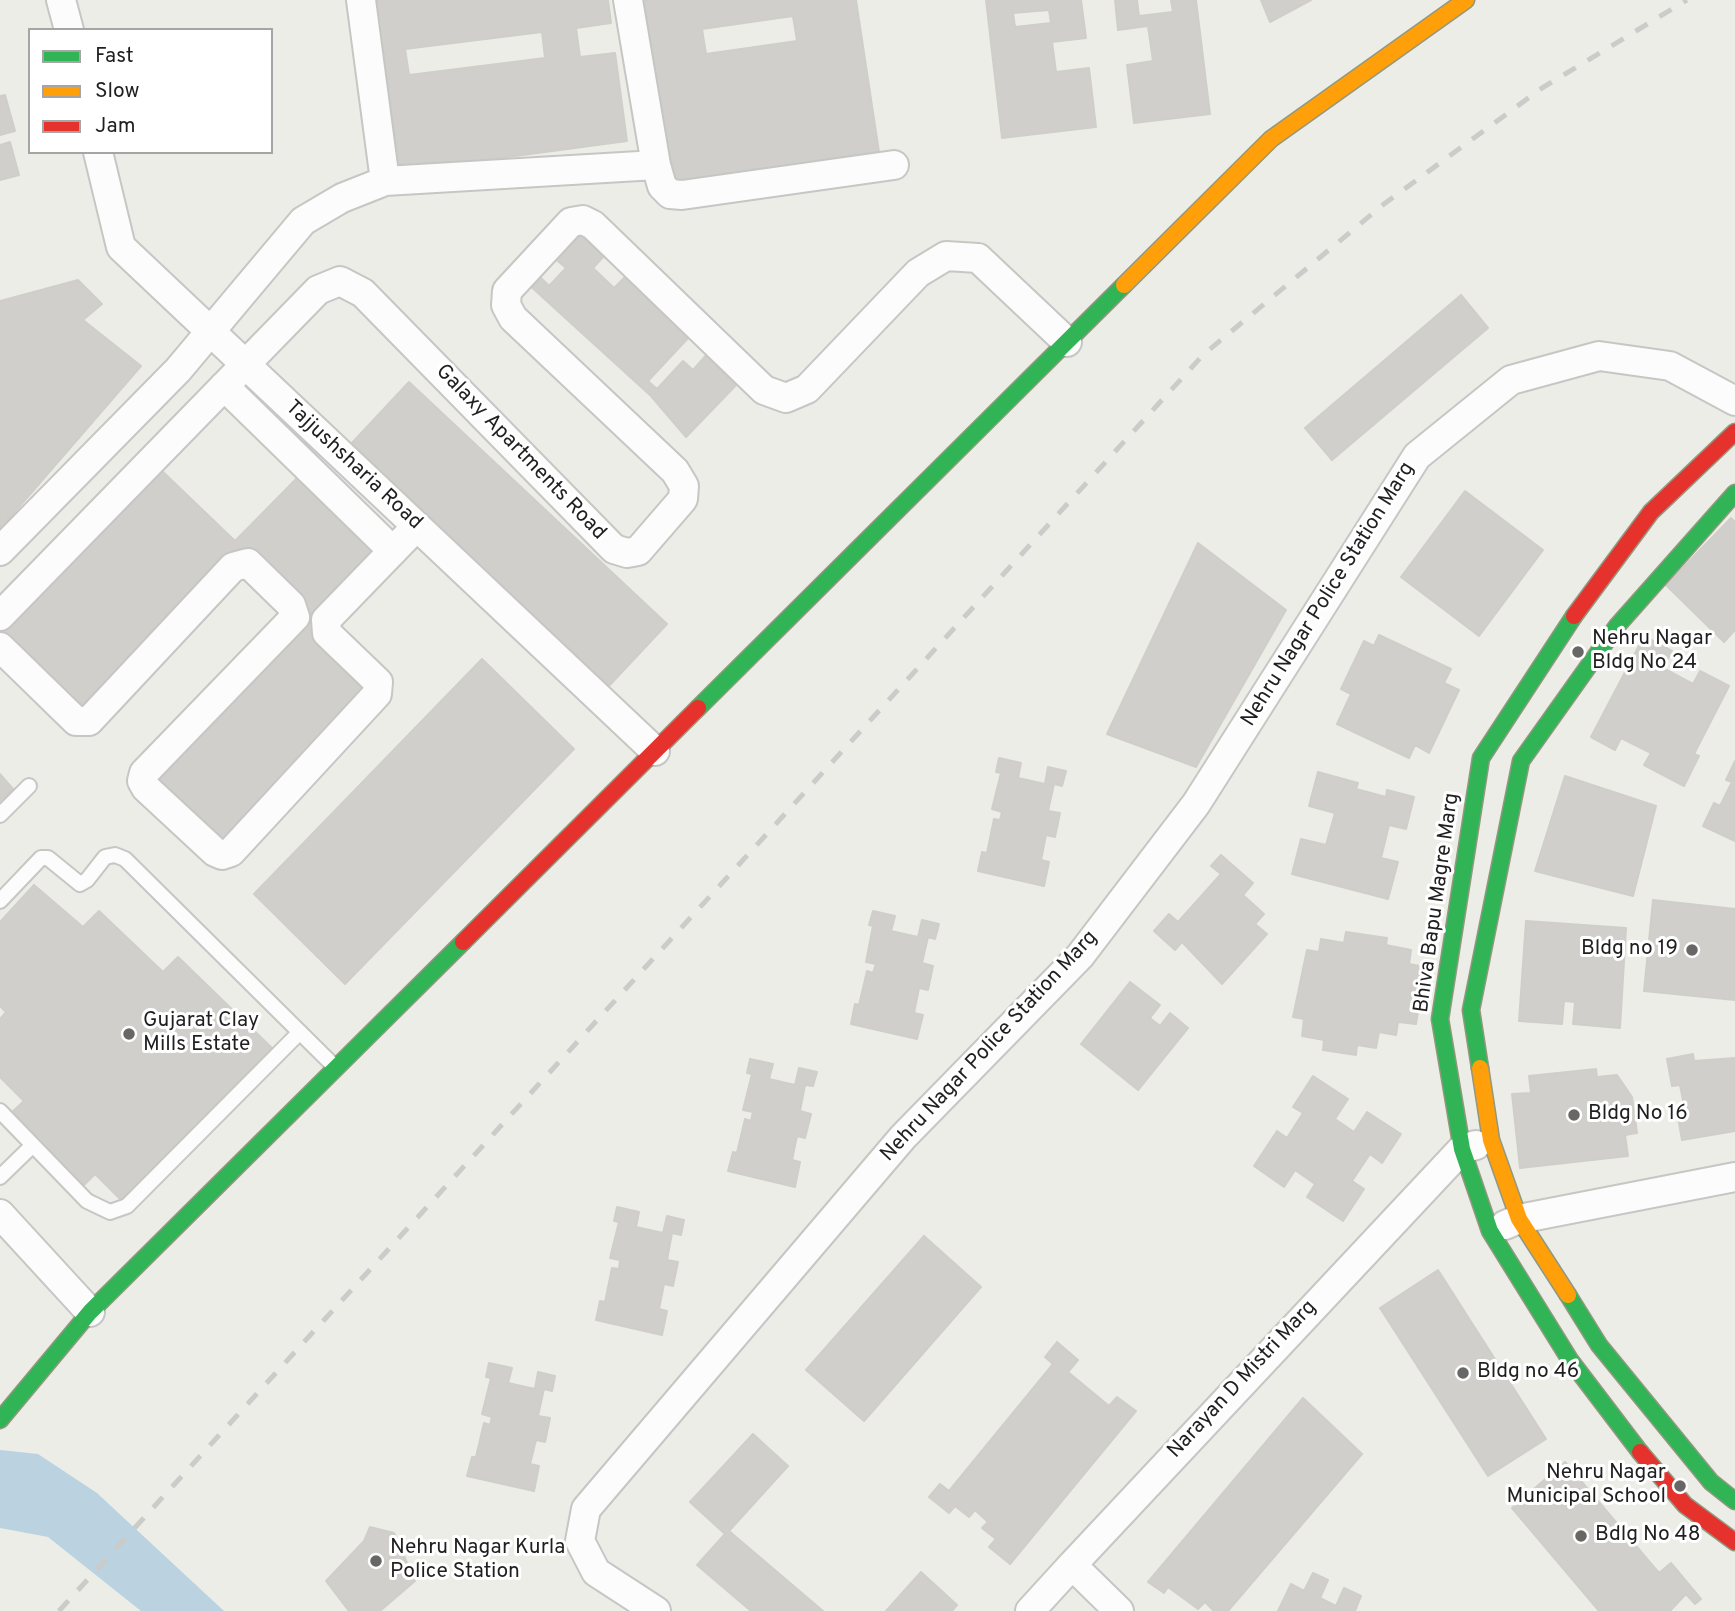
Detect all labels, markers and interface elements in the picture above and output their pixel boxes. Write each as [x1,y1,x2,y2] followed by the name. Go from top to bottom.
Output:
[28,28,273,154] legend
[95,43,134,70] text: Fast
[95,78,140,105] text: Slow
[95,113,136,140] text: Jam
[429,360,611,546] street label: Galaxy Apartments Road
[279,396,427,536] street label: Tajjushsharia Road
[1237,458,1421,732] street label: Nehru Nagar Police Station Marg
[1592,627,1712,677] place label: Nehru Nagar Bldg No 24
[1570,644,1586,660] marker: Nehru Nagar Bldg No 24
[1410,791,1466,1015] street label: Bhiva Bapu Magre Marg
[876,926,1104,1168] street label: Nehru Nagar Police Station Marg
[1581,937,1678,963] place label: Bldg no 19
[1684,942,1700,958] marker: Bldg no 19
[143,1009,259,1059] place label: Gujarat Clay Mills Estate
[121,1026,137,1042] marker: Gujarat Clay Mills Estate
[1588,1102,1688,1128] place label: Bldg No 16
[1566,1107,1582,1123] marker: Bldg No 16
[1163,1296,1323,1464] street label: Narayan D Mistri Marg
[1477,1360,1579,1386] place label: Bldg no 46
[1455,1365,1471,1381] marker: Bldg no 46
[1506,1461,1666,1511] place label: Nehru Nagar Municipal School
[1672,1478,1688,1494] marker: Nehru Nagar Municipal School
[1595,1523,1700,1549] place label: Bdlg No 48
[1573,1528,1589,1544] marker: Bdlg No 48
[390,1536,565,1586] place label: Nehru Nagar Kurla Police Station
[368,1553,384,1569] marker: Nehru Nagar Kurla Police Station

